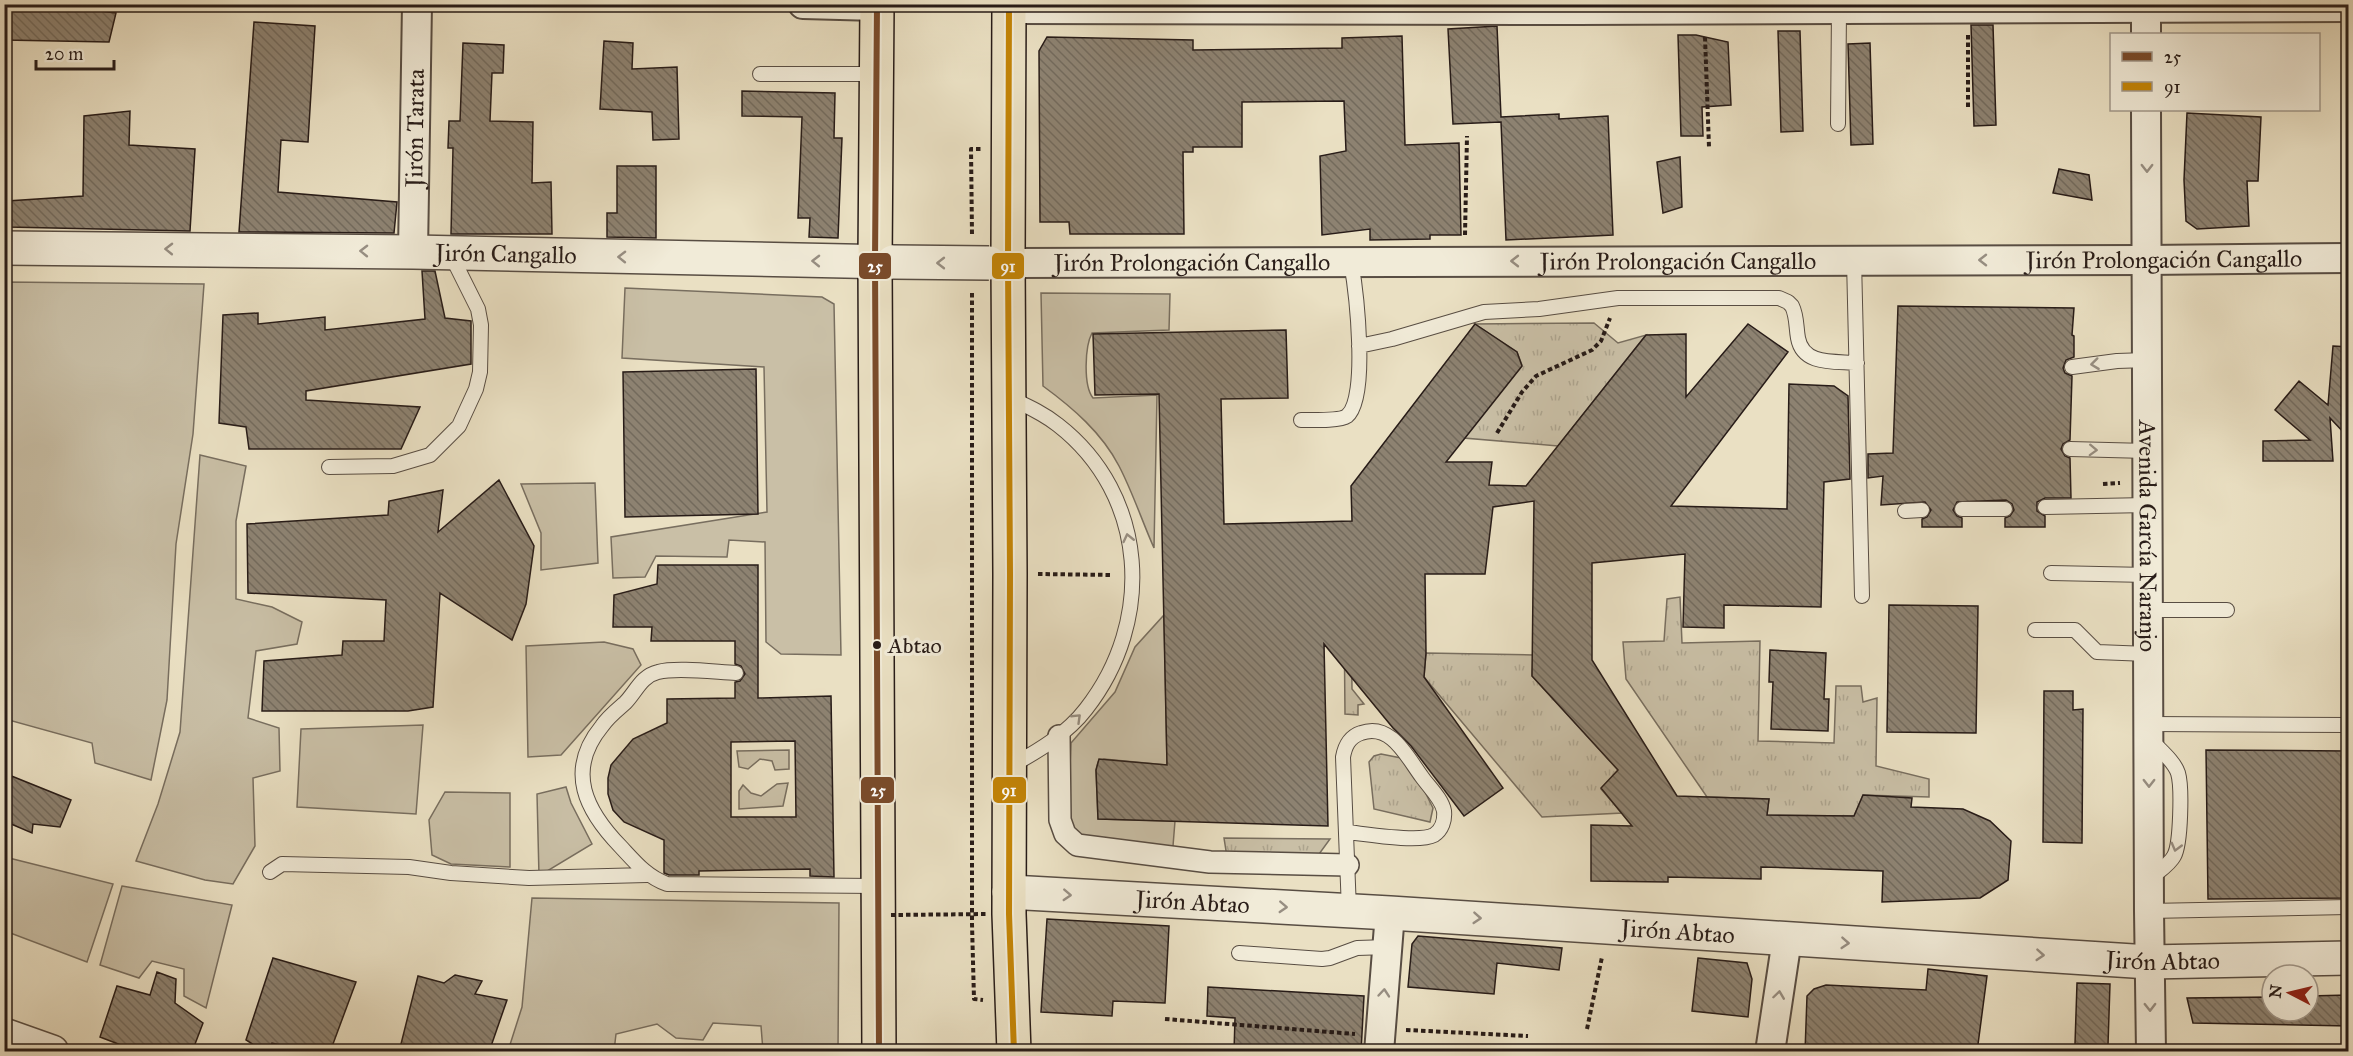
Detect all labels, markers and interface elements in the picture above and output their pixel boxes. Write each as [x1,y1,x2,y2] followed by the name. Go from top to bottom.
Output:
[36,33,114,71] scale bar
[2110,33,2320,111] legend
[45,43,83,65] text: 20 m
[2164,46,2182,68] text: 25
[399,68,431,191] street label: Jirón Tarata
[2164,76,2181,98] text: 91
[2141,163,2153,172] one-way arrow
[432,237,577,270] street label: Jirón Cangallo
[164,243,173,256] one-way arrow
[2023,243,2302,275] street label: Jirón Prolongación Cangallo
[359,245,368,258] one-way arrow
[1537,246,1816,277] street label: Jirón Prolongación Cangallo
[1051,247,1330,278] street label: Jirón Prolongación Cangallo
[617,251,626,263] one-way arrow
[858,252,892,280] line badge: 25
[991,252,1025,280] line badge: 91
[1979,254,1988,266] one-way arrow
[812,255,821,267] one-way arrow
[1511,255,1520,267] one-way arrow
[867,257,883,276] text: 25
[937,257,946,269] one-way arrow
[1001,257,1016,277] text: 91
[2090,357,2099,369] one-way arrow
[2132,419,2163,652] street label: Avenida García Naranjo
[2089,443,2098,456] one-way arrow
[1122,534,1135,544] one-way arrow
[887,632,942,659] place label: Abtao
[871,639,883,651] marker: Abtao
[1070,715,1081,726] one-way arrow
[860,776,895,804] line badge: 25
[992,776,1027,804] line badge: 91
[2143,778,2155,787] one-way arrow
[870,781,886,800] text: 25
[1002,781,1017,801] text: 91
[2171,842,2184,852] one-way arrow
[1132,884,1251,920] street label: Jirón Abtao
[1063,888,1072,901] one-way arrow
[1278,900,1287,913] one-way arrow
[1473,912,1482,925] one-way arrow
[1617,913,1736,950] street label: Jirón Abtao
[1841,936,1850,949] one-way arrow
[2102,944,2220,977] street label: Jirón Abtao
[2035,948,2044,961] one-way arrow
[2260,963,2320,1023] north arrow
[2265,983,2286,999] text: N
[1377,989,1390,998] one-way arrow
[1772,991,1784,1000] one-way arrow
[2144,1002,2157,1011] one-way arrow

